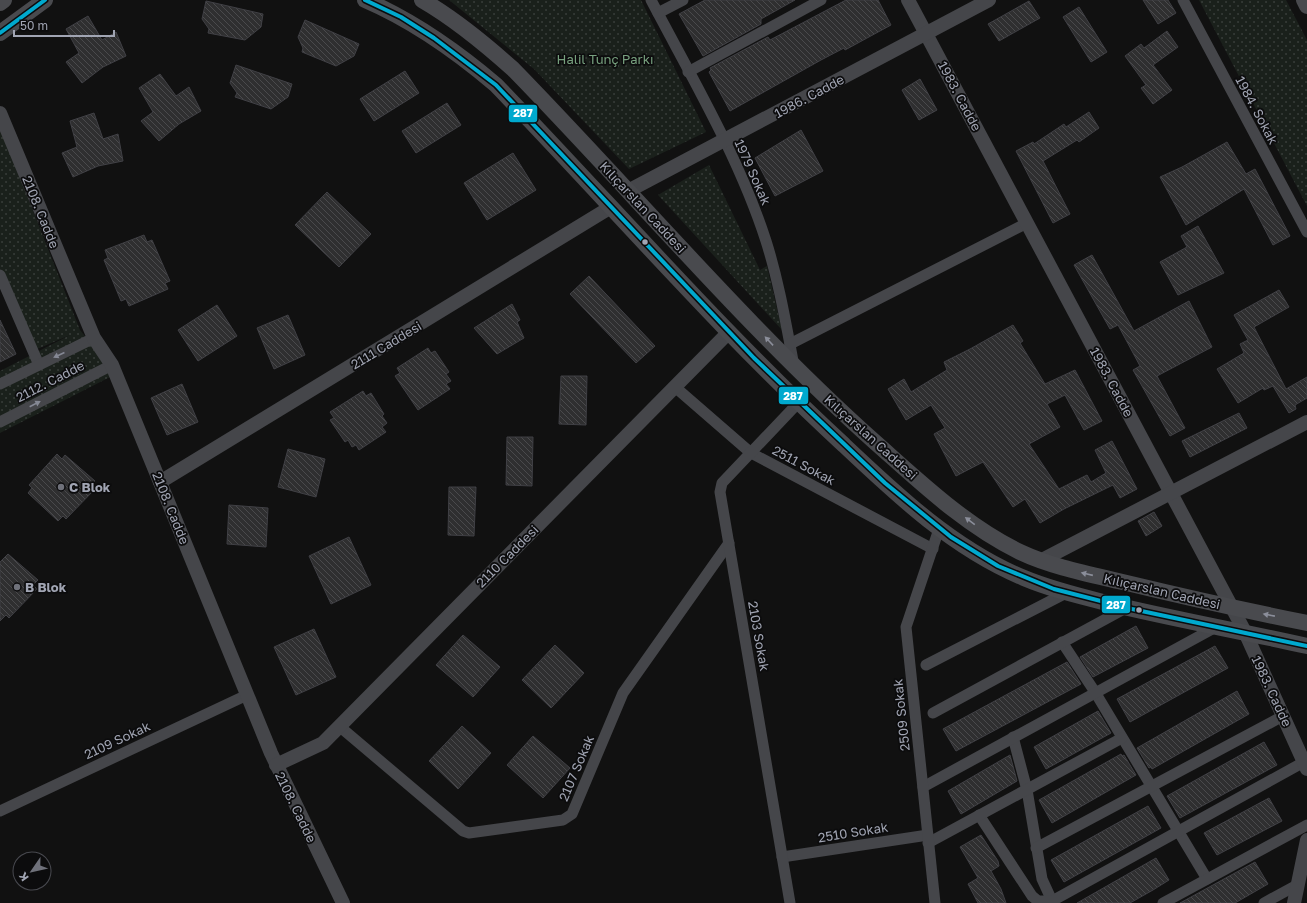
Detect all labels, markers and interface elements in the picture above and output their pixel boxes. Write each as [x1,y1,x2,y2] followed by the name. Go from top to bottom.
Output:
[14,12,114,38] scale bar
[20,18,48,33] text: 50 m
[557,51,654,67] park label: Halil Tunç Parkı
[935,58,985,134] street label: 1983. Cadde
[771,71,847,121] street label: 1986. Cadde
[1232,73,1282,148] street label: 1984. Sokak
[508,104,538,123] line badge: 287
[513,106,533,119] text: 287
[731,137,775,208] street label: 1979 Sokak
[596,158,690,256] street label: Kılıçarslan Caddesi
[19,173,63,251] street label: 2108. Cadde
[640,237,650,247] unlabelled marker
[348,318,424,372] street label: 2111 Caddesi
[764,336,774,346] one-way arrow
[1087,344,1137,420] street label: 1983. Cadde
[54,352,65,358] one-way arrow
[13,357,87,405] street label: 2112. Cadde
[778,386,809,405] line badge: 287
[783,389,803,402] text: 287
[821,391,921,483] street label: Kılıçarslan Caddesi
[29,401,40,407] one-way arrow
[770,442,839,489] street label: 2511 Sokak
[149,469,193,547] street label: 2108. Cadde
[69,479,111,495] place label: C Blok
[56,482,66,492] marker: C Blok
[965,516,976,525] one-way arrow
[473,522,541,590] street label: 2110 Caddesi
[1081,570,1094,576] one-way arrow
[1102,570,1222,612] street label: Kılıçarslan Caddesi
[25,579,67,595] place label: B Blok
[12,582,22,592] marker: B Blok
[1101,595,1131,614] line badge: 287
[1106,598,1126,611] text: 287
[745,600,773,673] street label: 2103 Sokak
[1134,605,1144,615] unlabelled marker
[1263,612,1275,618] one-way arrow
[1249,653,1295,729] street label: 1983. Cadde
[889,678,913,752] street label: 2509 Sokak
[81,717,153,762] street label: 2109 Sokak
[555,732,597,803] street label: 2107 Sokak
[272,769,320,845] street label: 2108. Cadde
[817,818,890,845] street label: 2510 Sokak
[12,851,52,891] north arrow
[16,870,31,884] text: K

